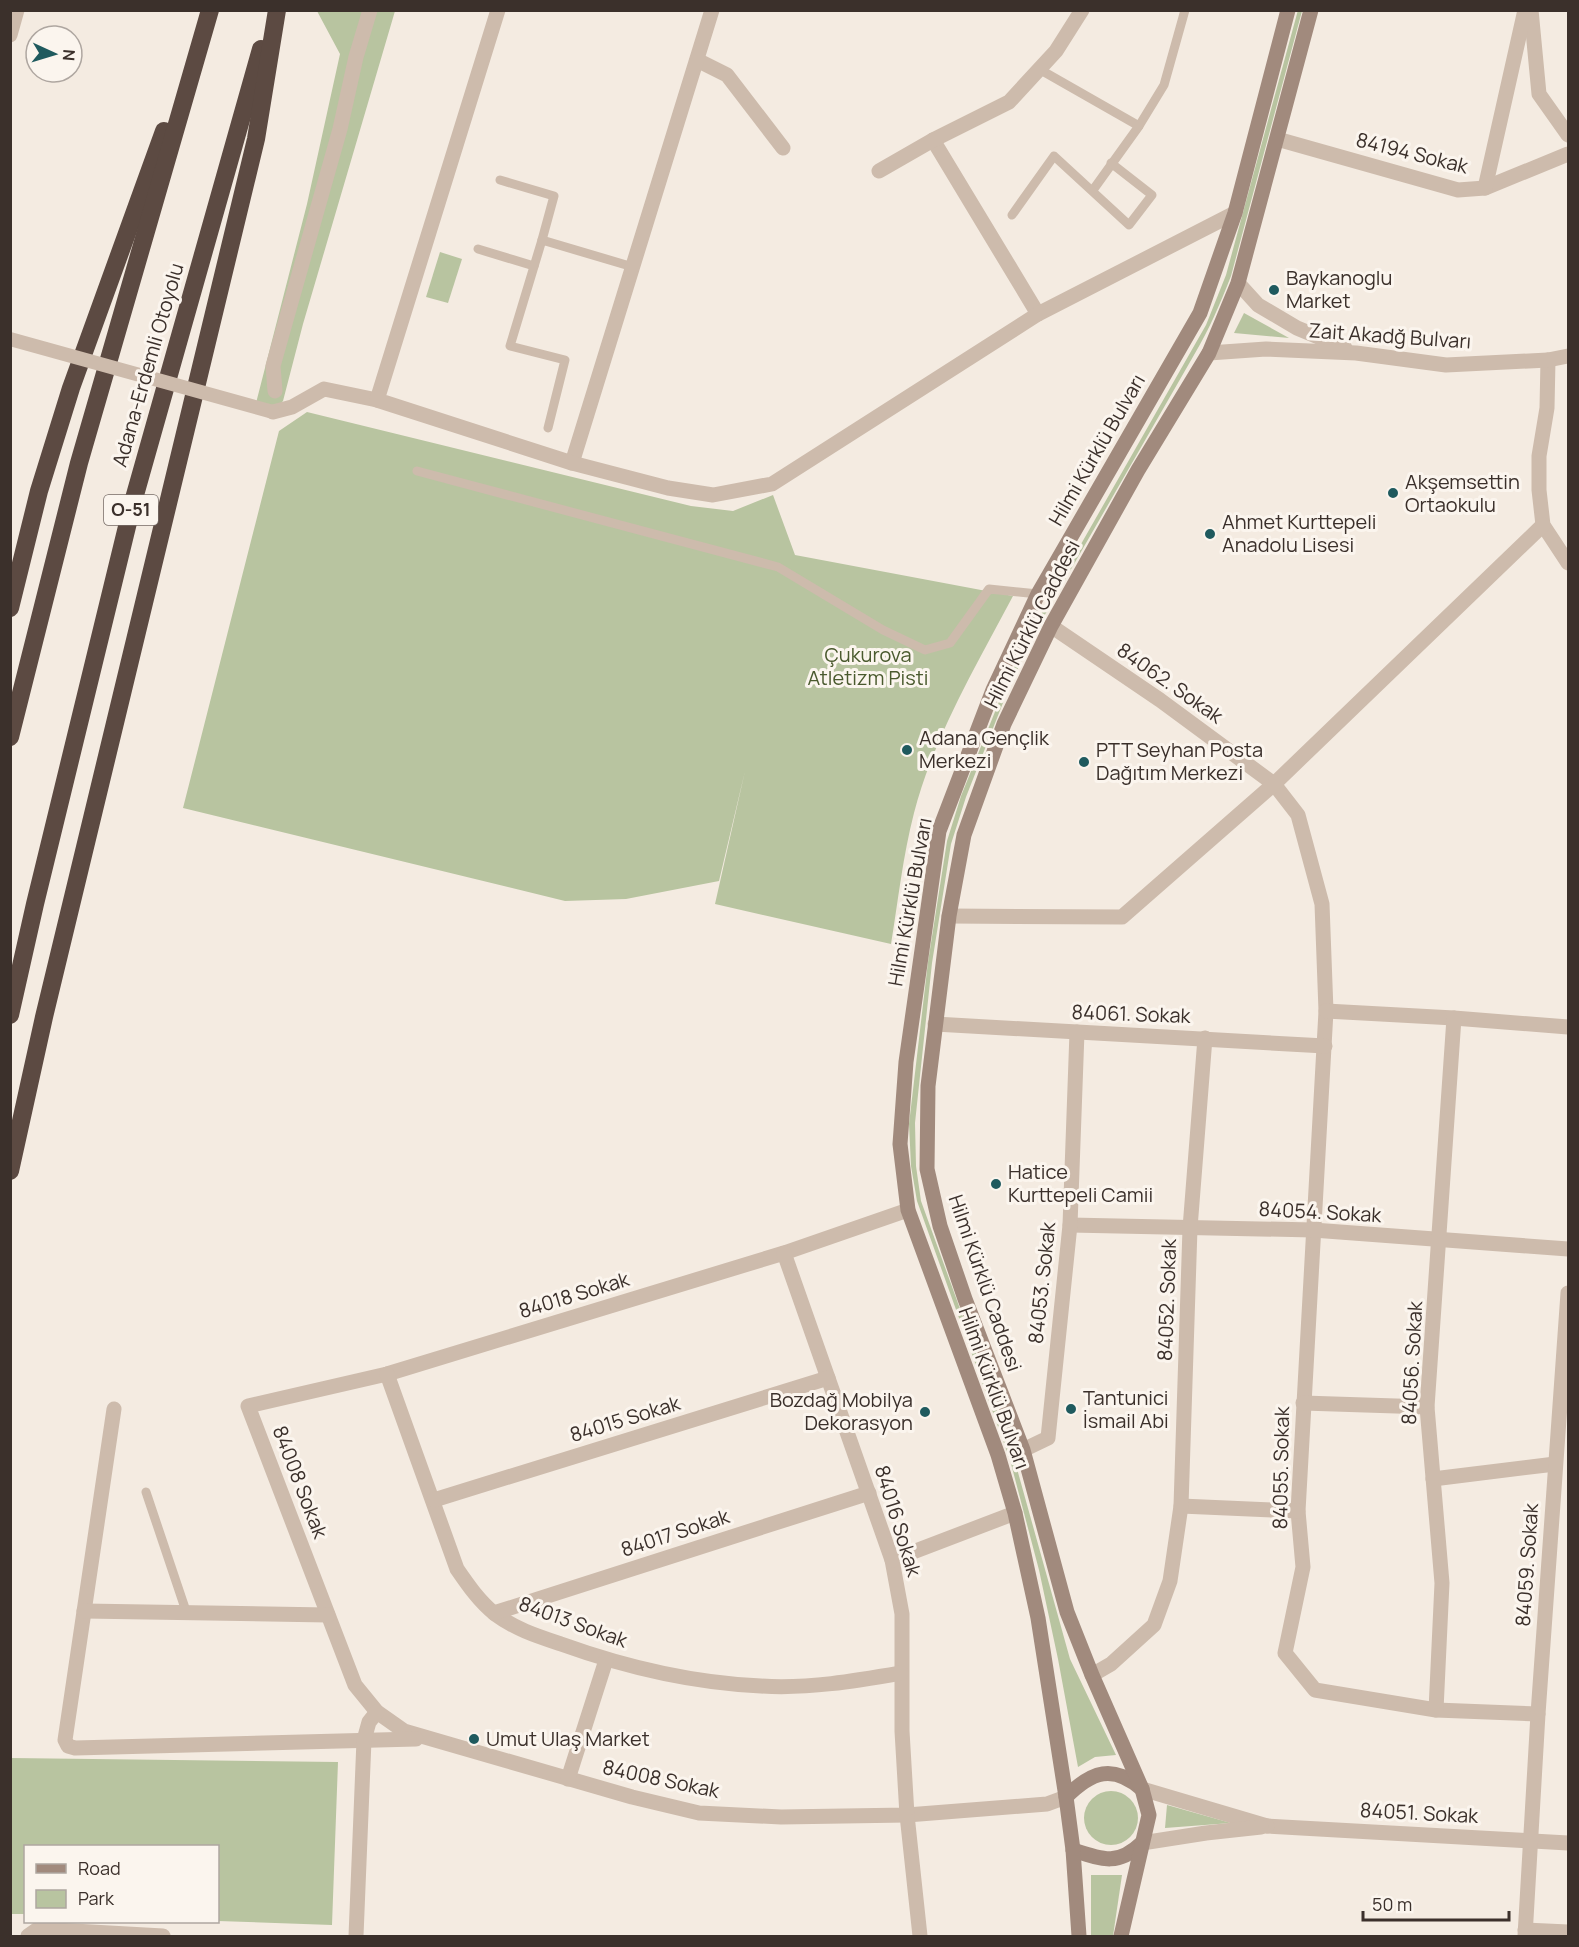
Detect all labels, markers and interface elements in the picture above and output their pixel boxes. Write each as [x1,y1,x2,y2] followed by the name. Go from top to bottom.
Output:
[24,24,84,84] north arrow
[58,49,80,62] text: N
[1353,126,1472,180] street label: 84194 Sokak
[105,260,190,470] street label: Adana-Erdemli Otoyolu
[1286,264,1392,314] place label: Baykanoglu Market
[1267,283,1281,297] marker: Baykanoglu Market
[1308,316,1472,355] street label: Zait Akadğ Bulvarı
[1042,369,1151,530] street label: Hilmi Kürklü Bulvarı
[1405,468,1520,518] place label: Akşemsettin Ortaokulu
[1386,486,1400,500] marker: Akşemsettin Ortaokulu
[104,495,158,525] road number: O-51
[1222,508,1377,558] place label: Ahmet Kurttepeli Anadolu Lisesi
[1203,527,1217,541] marker: Ahmet Kurttepeli Anadolu Lisesi
[977,535,1086,712] street label: Hilmi Kürklü Caddesi
[1112,636,1230,730] street label: 84062. Sokak
[808,641,928,691] park label: Çukurova Atletizm Pisti
[919,724,1050,774] place label: Adana Gençlik Merkezi
[1096,736,1263,786] place label: PTT Seyhan Posta Dağıtım Merkezi
[900,743,914,757] marker: Adana Gençlik Merkezi
[1077,755,1091,769] marker: PTT Seyhan Posta Dağıtım Merkezi
[881,815,938,988] street label: Hilmi Kürklü Bulvarı
[1071,998,1192,1029] street label: 84061. Sokak
[1008,1158,1153,1208] place label: Hatice Kurttepeli Camii
[989,1177,1003,1191] marker: Hatice Kurttepeli Camii
[943,1191,1028,1375] street label: Hilmi Kürklü Caddesi
[1258,1195,1383,1228] street label: 84054. Sokak
[1022,1220,1061,1345] street label: 84053. Sokak
[1151,1237,1182,1362] street label: 84052. Sokak
[515,1265,633,1324] street label: 84018 Sokak
[1395,1299,1428,1425] street label: 84056. Sokak
[953,1303,1036,1473] street label: Hilmi Kürklü Bulvarı
[1083,1384,1169,1434] place label: Tantunici İsmail Abi
[770,1386,913,1436] place label: Bozdağ Mobilya Dekorasyon
[566,1389,684,1448] street label: 84015 Sokak
[1064,1402,1078,1416] marker: Tantunici İsmail Abi
[918,1405,932,1419] marker: Bozdağ Mobilya Dekorasyon
[1266,1405,1295,1530] street label: 84055. Sokak
[267,1422,335,1543] street label: 84008 Sokak
[869,1462,929,1581] street label: 84016 Sokak
[1509,1501,1544,1627] street label: 84059. Sokak
[617,1502,734,1563] street label: 84017 Sokak
[515,1589,632,1654] street label: 84013 Sokak
[486,1725,650,1752] place label: Umut Ulaş Market
[467,1732,481,1746] marker: Umut Ulaş Market
[600,1753,723,1804] street label: 84008 Sokak
[1359,1796,1480,1829] street label: 84051. Sokak
[24,1845,219,1923] legend
[78,1856,121,1880] text: Road
[1363,1884,1508,1922] scale bar
[78,1886,115,1910] text: Park
[1372,1892,1412,1916] text: 50 m

